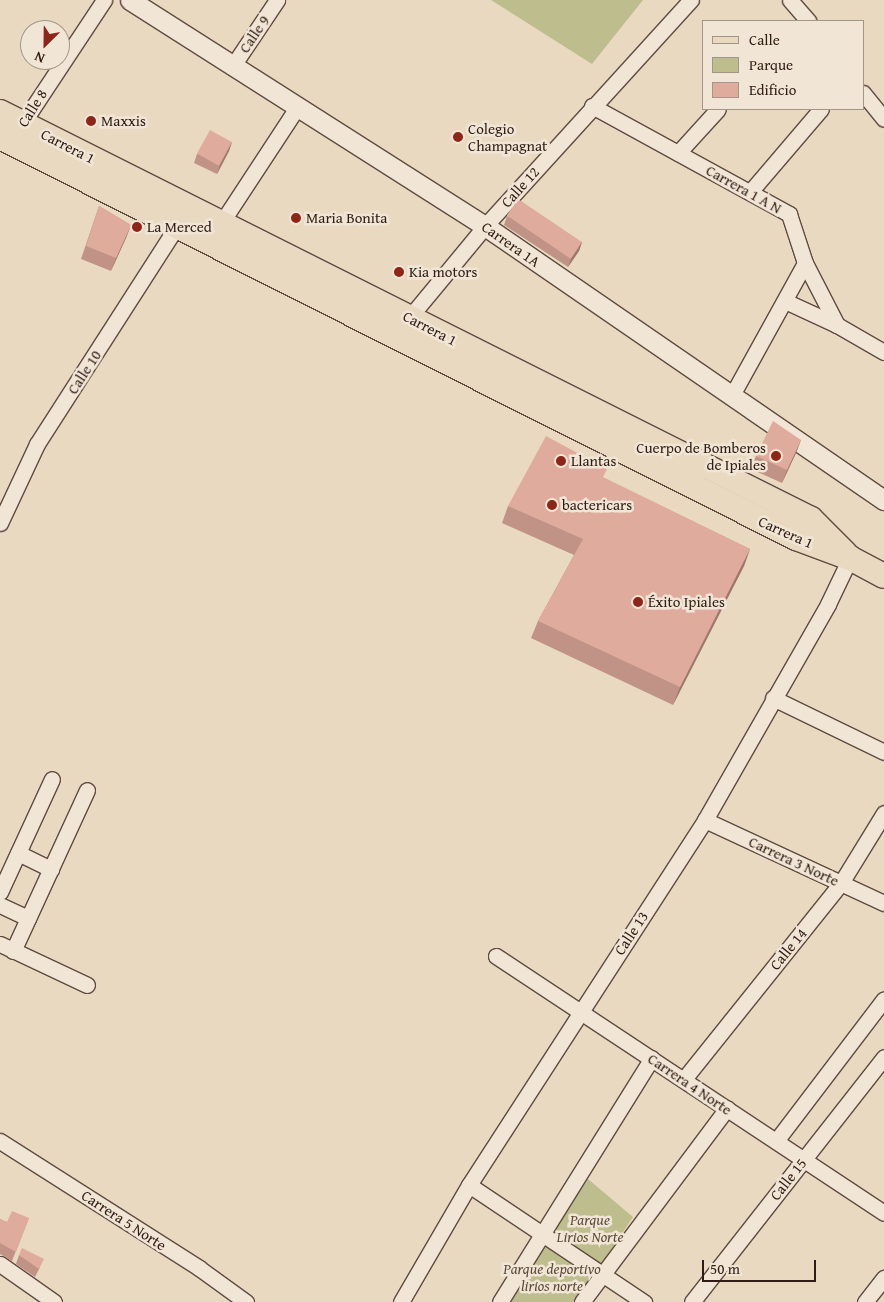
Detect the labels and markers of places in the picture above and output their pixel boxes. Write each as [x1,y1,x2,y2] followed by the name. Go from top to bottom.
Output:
[101,112,146,130] place label: Maxxis
[85,115,97,127] marker: Maxxis
[468,119,547,154] place label: Colegio Champagnat
[452,131,464,143] marker: Colegio Champagnat
[306,209,387,227] place label: Maria Bonita
[290,212,302,224] marker: Maria Bonita
[147,218,212,236] place label: La Merced
[131,221,143,233] marker: La Merced
[409,263,477,281] place label: Kia motors
[393,266,405,278] marker: Kia motors
[636,438,766,473] place label: Cuerpo de Bomberos de Ipiales
[770,450,782,462] marker: Cuerpo de Bomberos de Ipiales
[571,452,616,470] place label: Llantas
[555,455,567,467] marker: Llantas
[562,496,632,514] place label: bactericars
[546,499,558,511] marker: bactericars
[648,593,725,611] place label: Éxito Ipiales
[632,596,644,608] marker: Éxito Ipiales

